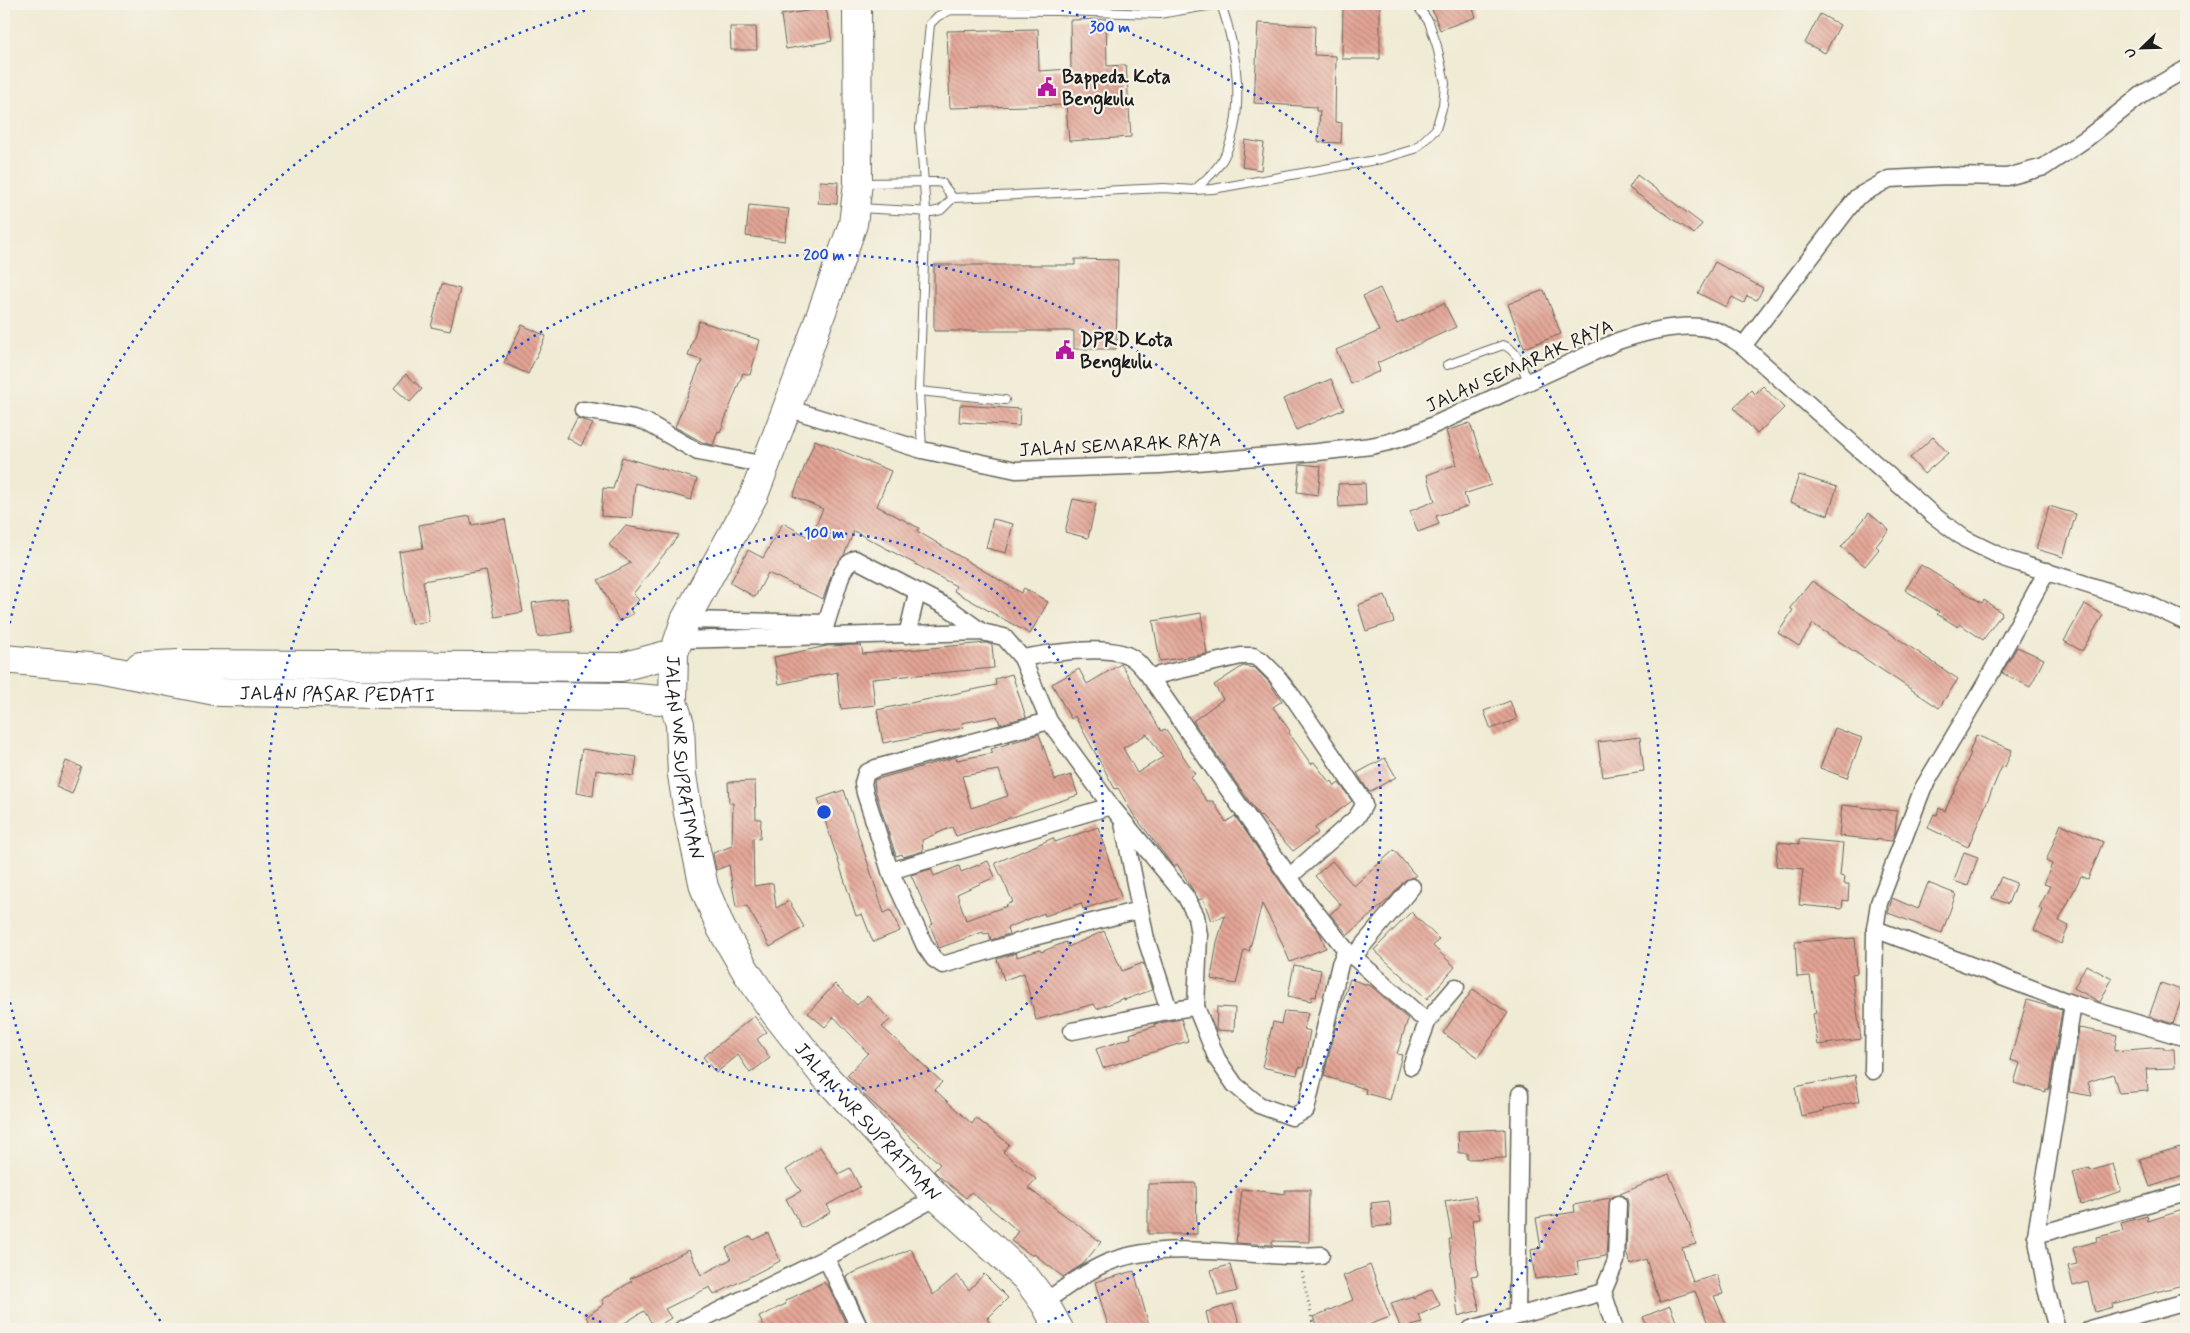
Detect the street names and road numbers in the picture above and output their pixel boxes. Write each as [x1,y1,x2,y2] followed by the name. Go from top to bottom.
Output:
[1422,314,1617,419] street label: JALAN SEMARAK RAYA
[1018,428,1222,463] street label: JALAN SEMARAK RAYA
[659,655,709,862] street label: JALAN WR SUPRATMAN
[239,681,435,709] street label: JALAN PASAR PEDATI
[788,1038,946,1207] street label: JALAN WR SUPRATMAN

